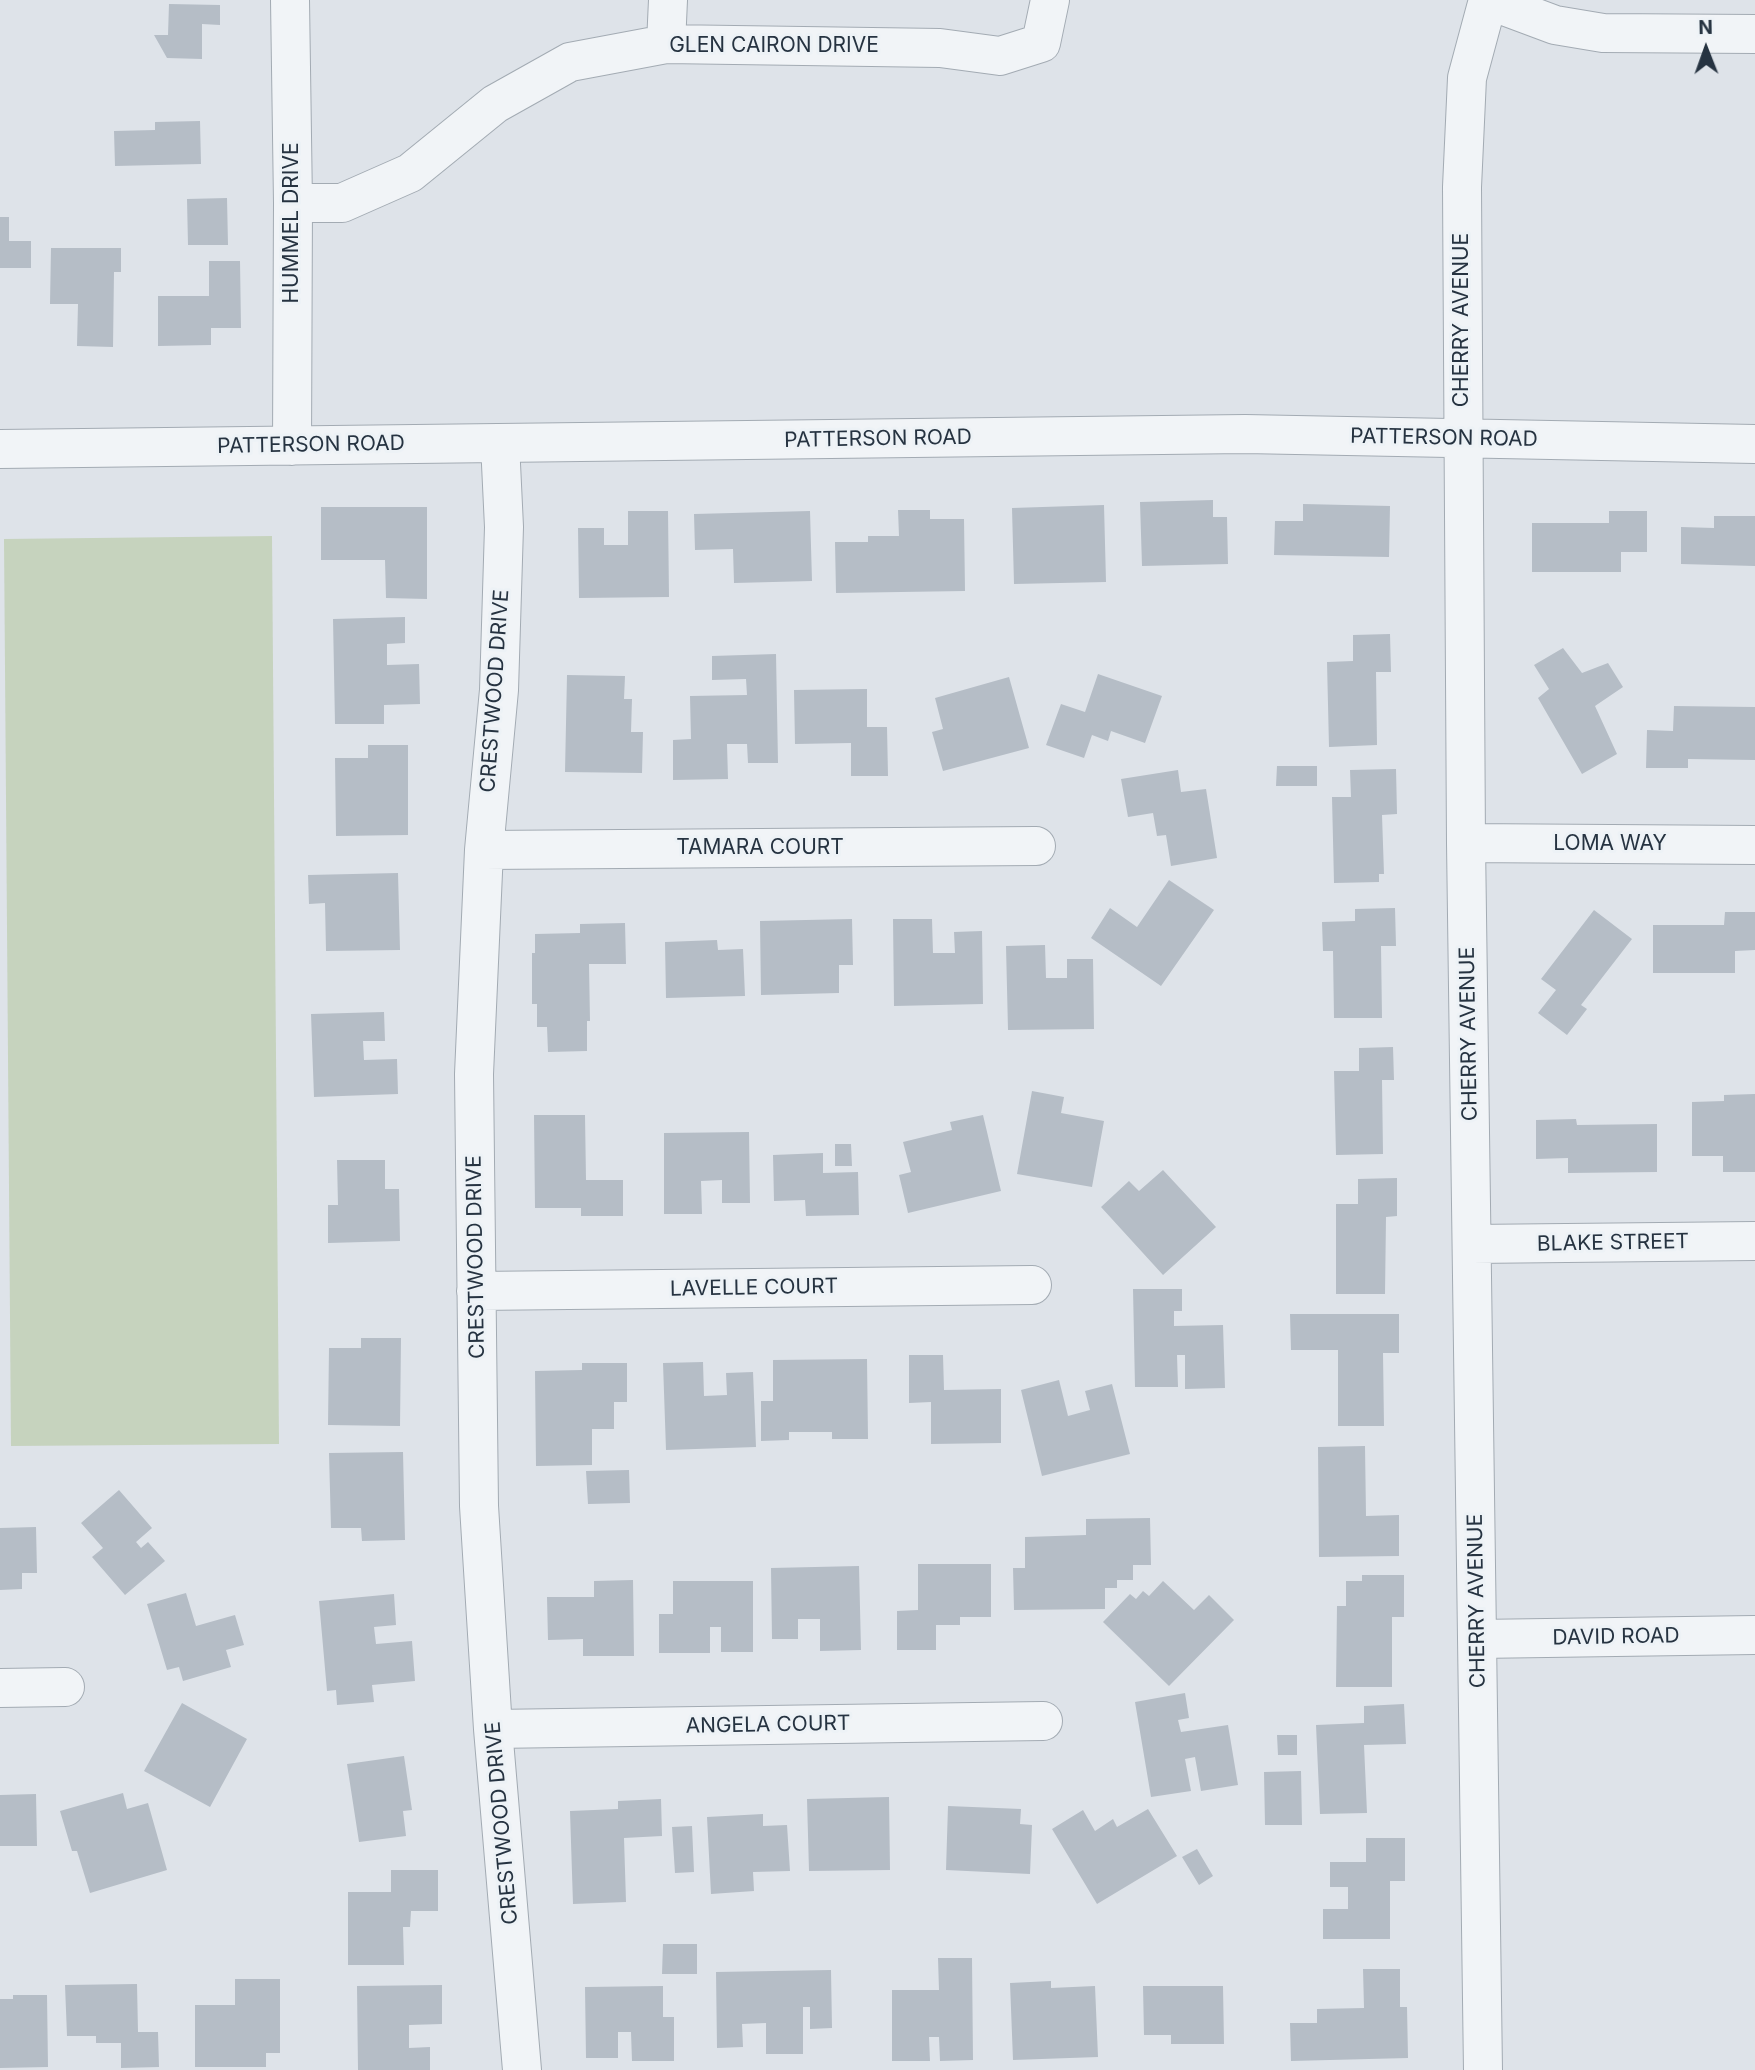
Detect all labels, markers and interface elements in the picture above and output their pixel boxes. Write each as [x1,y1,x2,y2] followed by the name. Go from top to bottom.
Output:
[1671,14,1741,84] north arrow
[1698,16,1713,39] text: N
[669,33,879,59] street label: GLEN CAIRON DRIVE
[279,143,305,303] street label: HUMMEL DRIVE
[1449,233,1475,407] street label: CHERRY AVENUE
[1350,424,1538,452] street label: PATTERSON ROAD
[784,425,972,453] street label: PATTERSON ROAD
[217,431,405,459] street label: PATTERSON ROAD
[475,588,515,794] street label: CRESTWOOD DRIVE
[1553,831,1667,857] street label: LOMA WAY
[676,835,844,861] street label: TAMARA COURT
[1455,947,1483,1121] street label: CHERRY AVENUE
[462,1155,490,1359] street label: CRESTWOOD DRIVE
[1537,1229,1689,1257] street label: BLAKE STREET
[670,1274,838,1302] street label: LAVELLE COURT
[1463,1514,1491,1688] street label: CHERRY AVENUE
[1552,1623,1680,1651] street label: DAVID ROAD
[685,1711,851,1739] street label: ANGELA COURT
[481,1720,523,1926] street label: CRESTWOOD DRIVE

